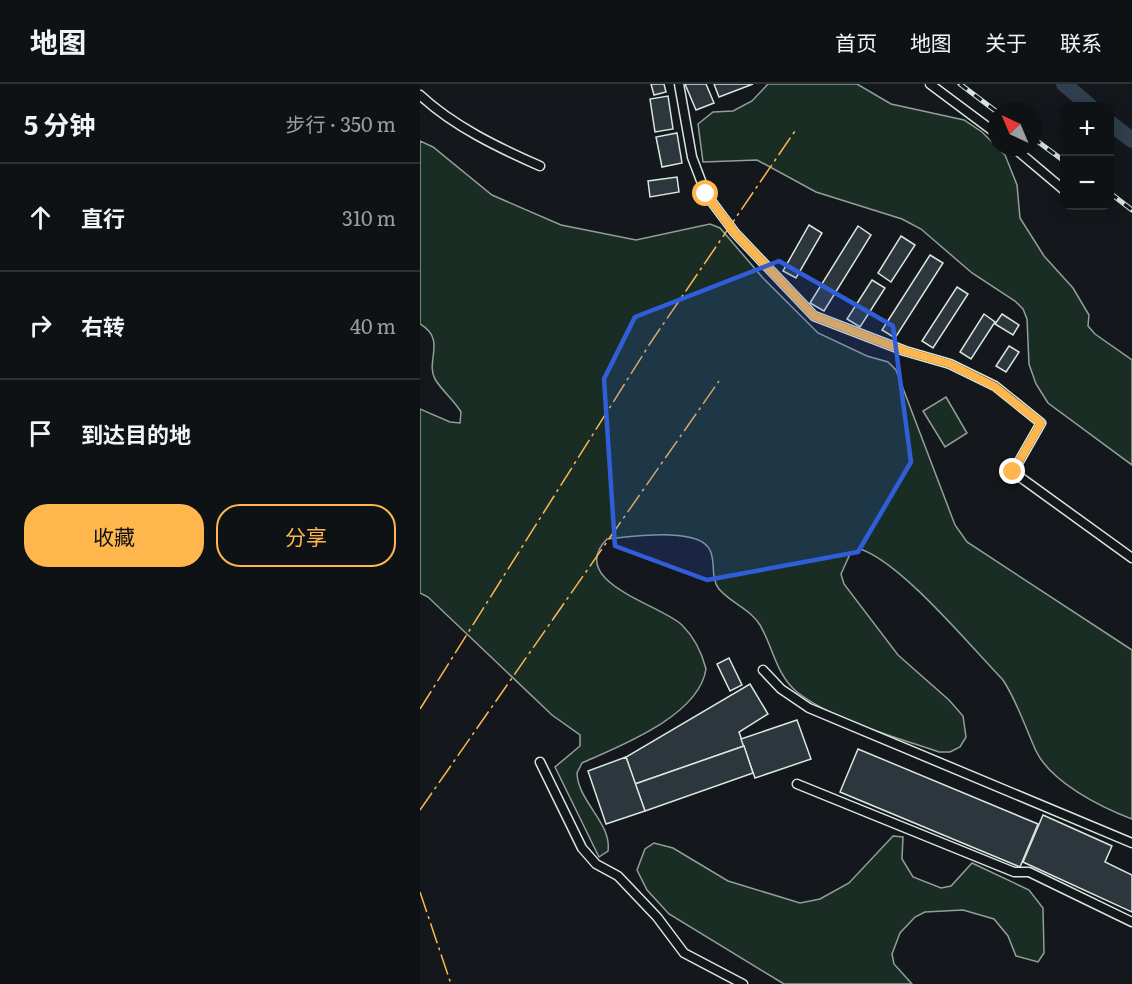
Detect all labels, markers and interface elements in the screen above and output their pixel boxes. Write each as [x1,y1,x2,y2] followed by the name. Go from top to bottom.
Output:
[30,20,86,62] text: 地图
[835,26,877,57] text: 首页
[910,26,952,57] text: 地图
[985,26,1027,57] text: 关于
[1060,26,1102,57] text: 联系
[988,102,1042,156] north arrow
[1060,102,1114,210] map controls
[1060,102,1114,156] button: +
[24,104,95,143] text: 5 分钟
[285,108,396,138] text: 步行 · 350 m
[1060,156,1114,210] button: −
[692,180,718,206] route start
[24,201,57,234] icon: ahead
[81,201,125,234] text: 直行
[342,202,396,232] text: 310 m
[24,309,57,342] icon: right
[81,309,125,342] text: 右转
[350,310,396,340] text: 40 m
[24,417,57,450] icon: arrive
[81,417,191,450] text: 到达目的地
[999,458,1025,484] route end
[24,504,204,567] button: 收藏
[216,504,396,567] button: 分享

